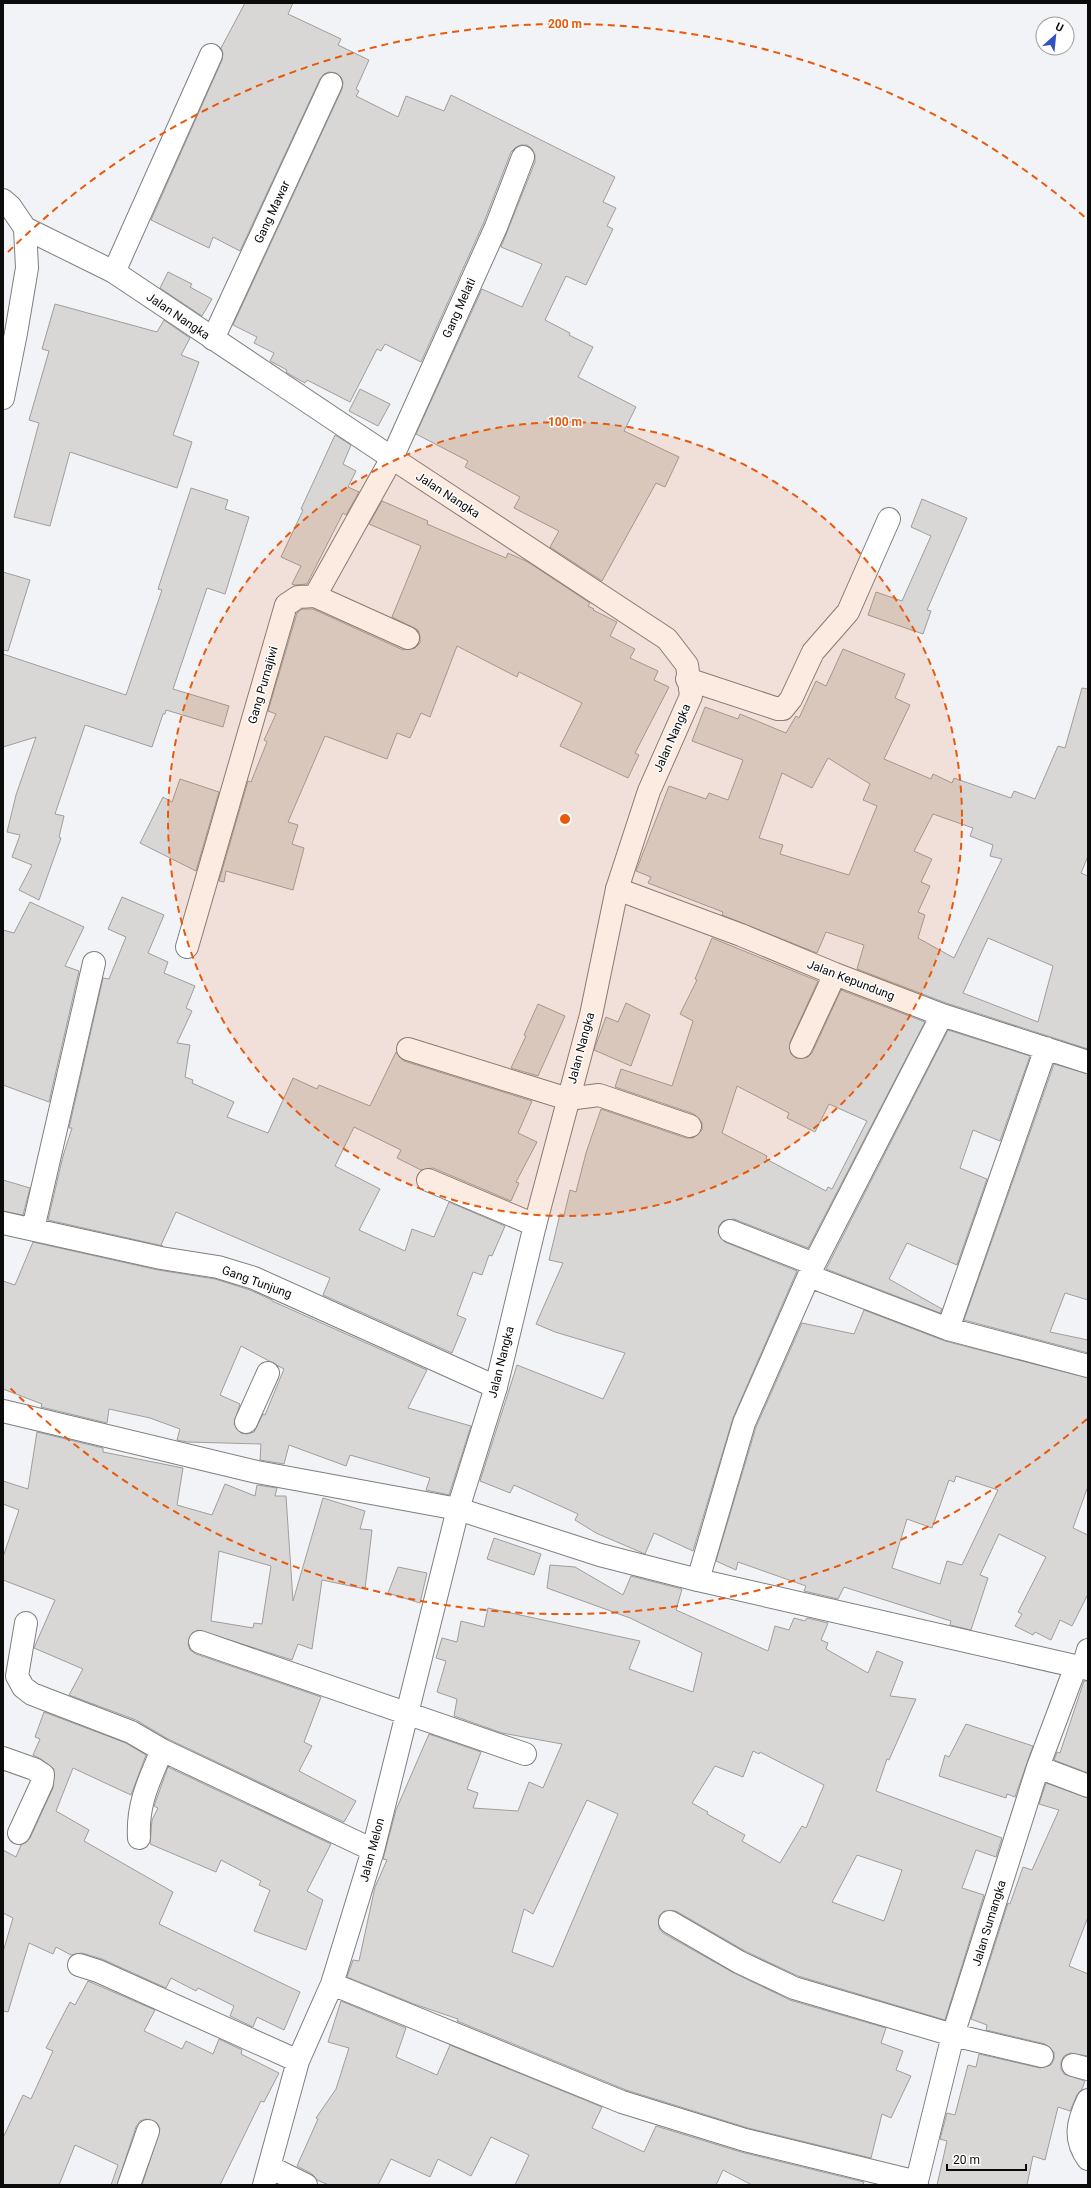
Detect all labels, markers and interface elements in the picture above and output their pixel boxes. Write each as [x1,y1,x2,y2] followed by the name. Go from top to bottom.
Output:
[1035,16,1075,56] north arrow
[548,17,582,31] text: 200 m
[1053,20,1066,35] text: U
[251,178,293,246] street label: Gang Mawar
[440,276,478,340] street label: Gang Melati
[144,290,212,342] street label: Jalan Nangka
[548,415,582,429] text: 100 m
[413,469,483,521] street label: Jalan Nangka
[245,644,281,725] street label: Gang Purnajiwi
[651,702,693,774] street label: Jalan Nangka
[558,812,572,826] centre of rings
[805,957,897,1003] street label: Jalan Kepundung
[565,1011,597,1085] street label: Jalan Nangka
[220,1263,294,1301] street label: Gang Tunjung
[485,1325,517,1399] street label: Jalan Nangka
[357,1817,387,1883] street label: Jalan Melon
[969,1878,1009,1968] street label: Jalan Sumangka
[947,2146,1026,2172] scale bar
[953,2153,980,2167] text: 20 m

